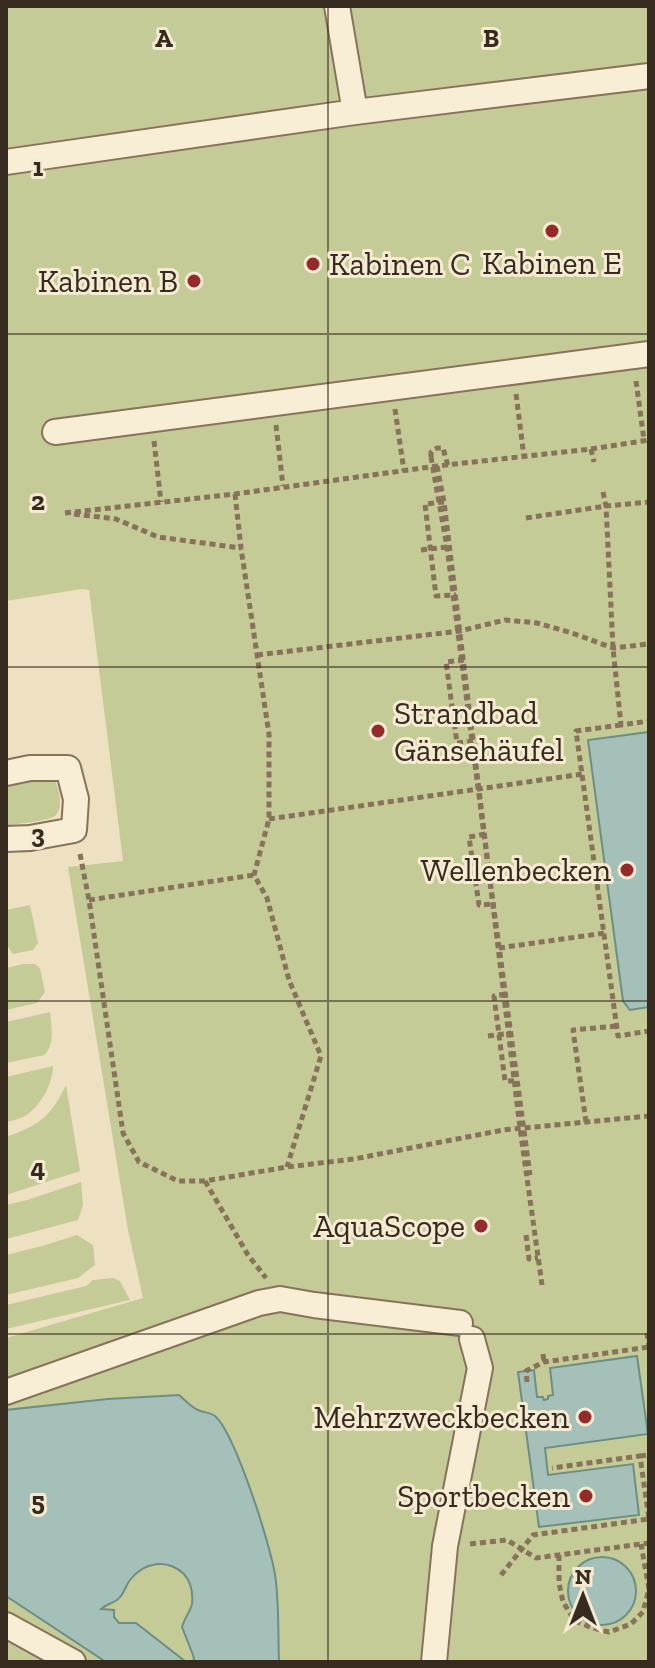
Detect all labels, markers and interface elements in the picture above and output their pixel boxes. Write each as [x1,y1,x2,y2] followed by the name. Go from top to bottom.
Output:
[155,22,173,54] text: A
[483,22,499,54] text: B
[33,151,44,183] text: 1
[543,222,561,240] marker: Kabinen E
[482,244,622,282] place label: Kabinen E
[329,245,471,283] place label: Kabinen C
[304,255,322,273] marker: Kabinen C
[38,262,178,300] place label: Kabinen B
[185,272,203,290] marker: Kabinen B
[31,485,45,517] text: 2
[394,694,564,769] place label: Strandbad Gänsehäufel
[369,722,387,740] marker: Strandbad Gänsehäufel
[31,818,45,850] text: 3
[421,851,612,889] place label: Wellenbecken
[618,861,636,879] marker: Wellenbecken
[31,1152,46,1184] text: 4
[313,1207,465,1245] place label: AquaScope
[472,1217,490,1235] marker: AquaScope
[313,1398,570,1436] place label: Mehrzweckbecken
[576,1408,594,1426] marker: Mehrzweckbecken
[397,1477,571,1515] place label: Sportbecken
[31,1485,45,1517] text: 5
[577,1487,595,1505] marker: Sportbecken
[543,1556,623,1636] north arrow
[575,1563,592,1590] text: N

